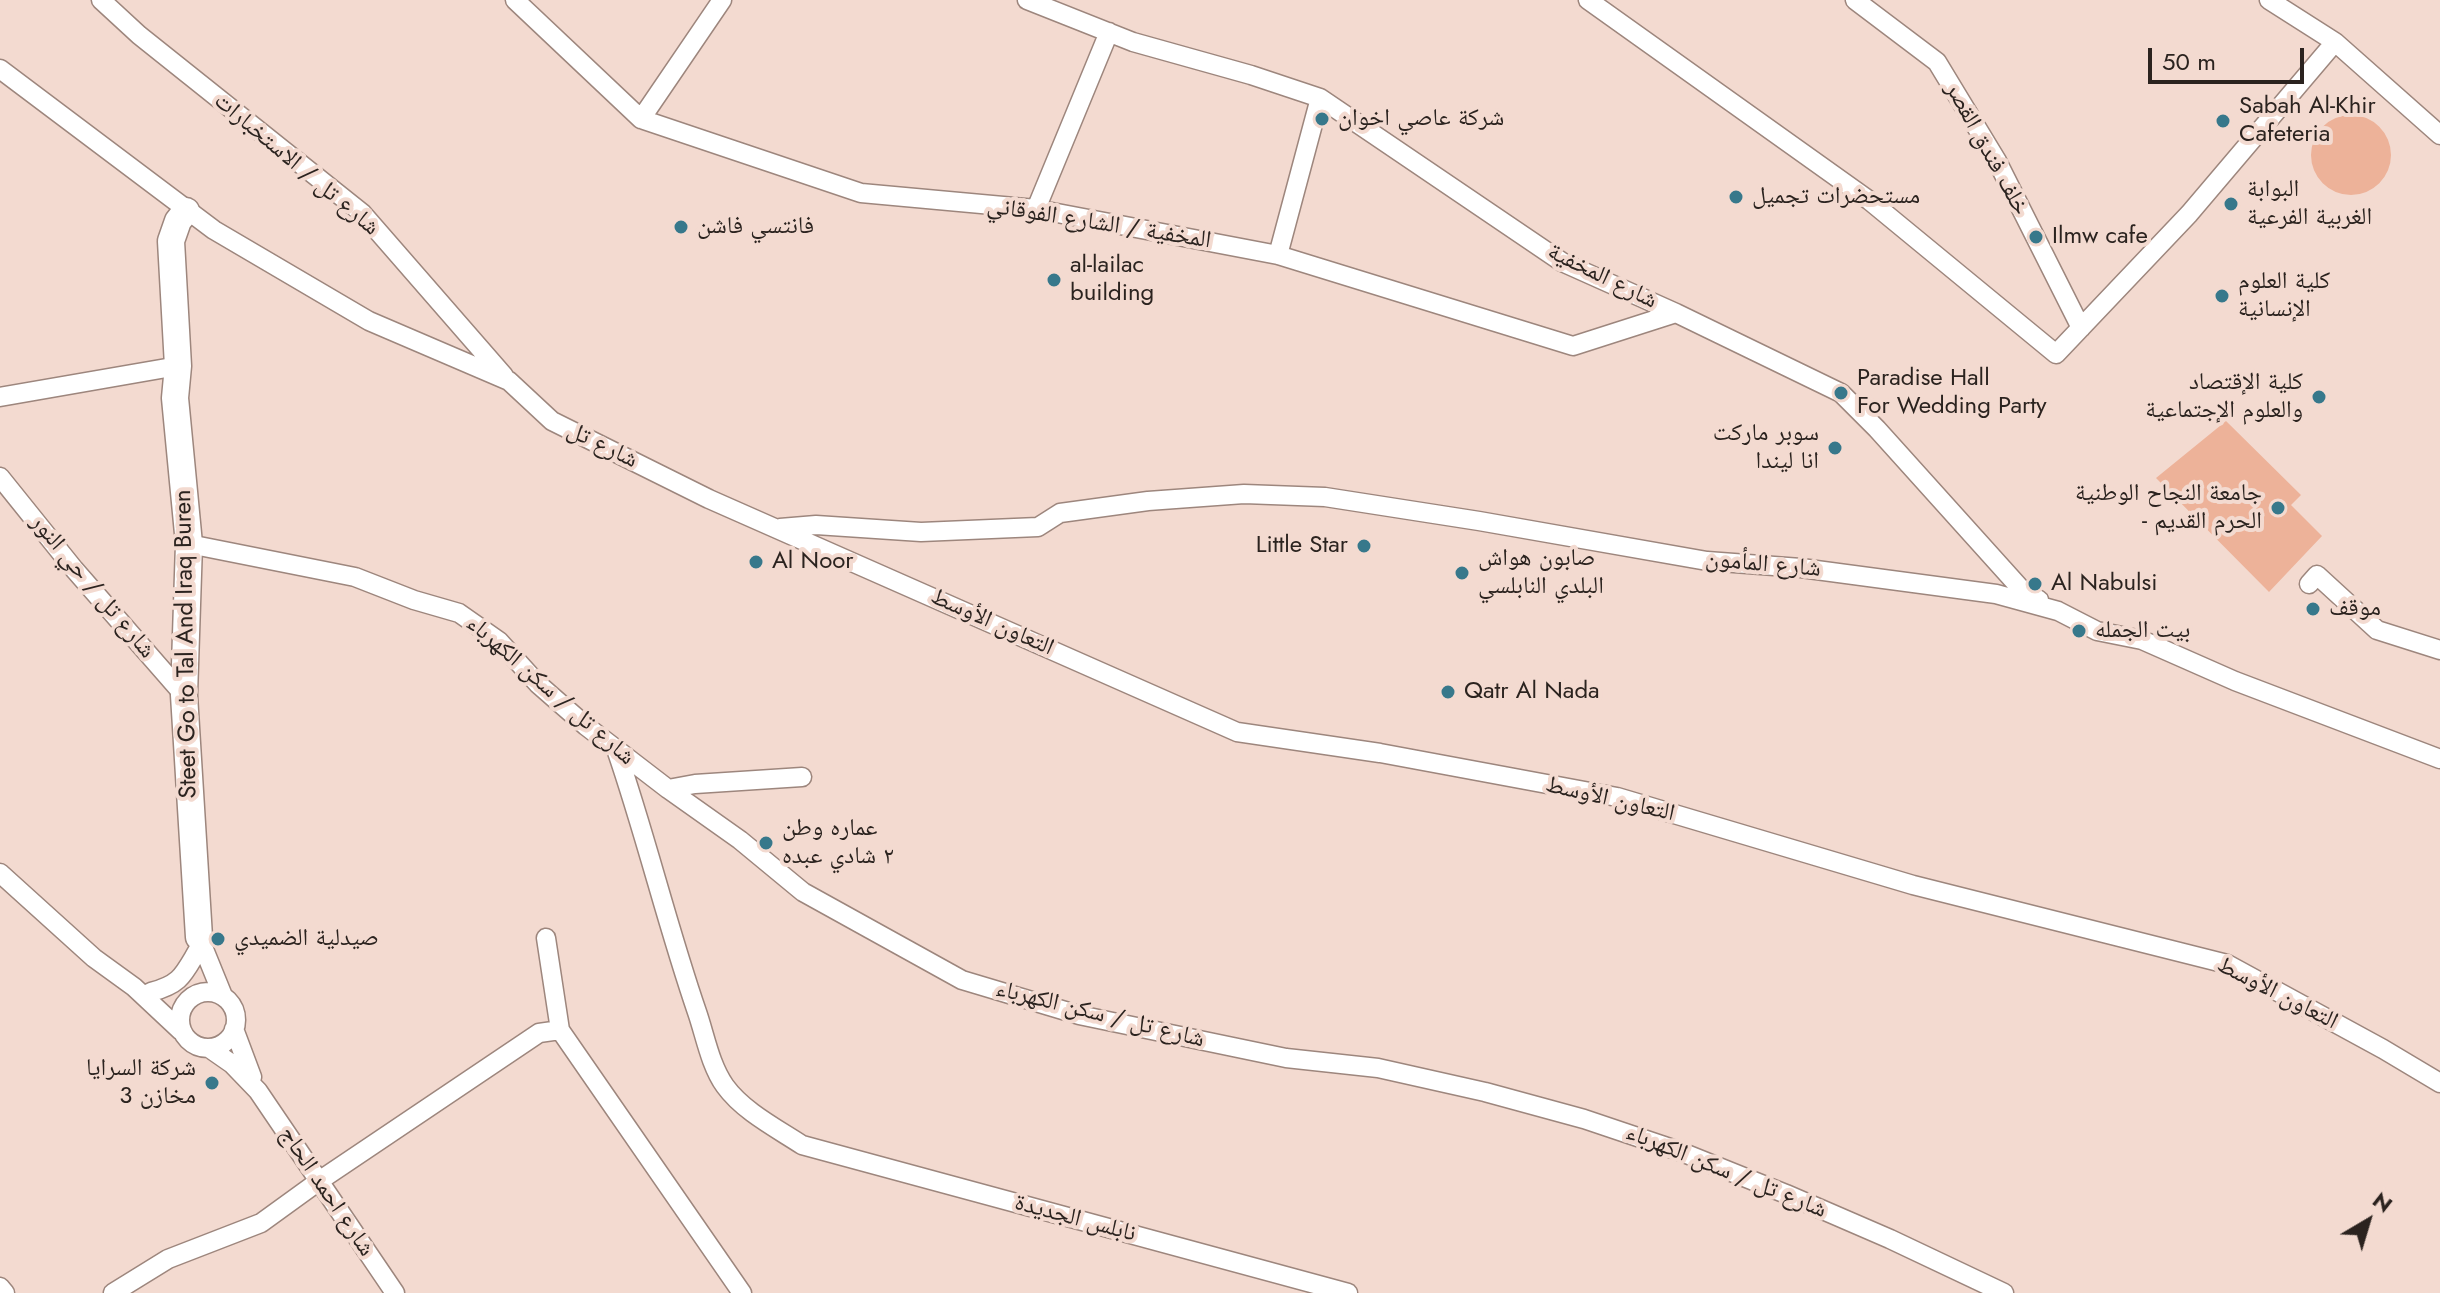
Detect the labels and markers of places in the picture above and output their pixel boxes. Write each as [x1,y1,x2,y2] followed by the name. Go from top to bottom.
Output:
[2239,93,2376,149] place label: Sabah Al-Khir Cafeteria
[1338,105,1504,133] place label: شركة عاصي اخوان
[1313,110,1331,128] marker: شركة عاصي اخوان
[2214,112,2232,130] marker: Sabah Al-Khir Cafeteria
[2247,176,2372,232] place label: البوابة الغربية الفرعية
[1752,183,1920,211] place label: مستحضرات تجميل
[1727,188,1745,206] marker: مستحضرات تجميل
[2222,195,2240,213] marker: البوابة الغربية الفرعية
[697,213,814,241] place label: فانتسي فاشن
[672,218,690,236] marker: فانتسي فاشن
[2052,223,2148,251] place label: Ilmw cafe
[2027,228,2045,246] marker: Ilmw cafe
[1070,252,1154,308] place label: al-lailac building
[2238,268,2330,324] place label: كلية العلوم الإنسانية
[1045,271,1063,289] marker: al-lailac building
[2213,287,2231,305] marker: كلية العلوم الإنسانية
[1857,365,2047,421] place label: Paradise Hall For Wedding Party
[2145,369,2303,425] place label: كلية الإقتصاد والعلوم الإجتماعية
[1832,384,1850,402] marker: Paradise Hall For Wedding Party
[2310,388,2328,406] marker: كلية الإقتصاد والعلوم الإجتماعية
[1713,420,1819,476] place label: سوبر ماركت انا ليندا
[1826,439,1844,457] marker: سوبر ماركت انا ليندا
[2075,480,2262,536] place label: جامعة النجاح الوطنية - الحرم القديم
[2269,499,2287,517] marker: جامعة النجاح الوطنية - الحرم القديم
[1256,532,1348,560] place label: Little Star
[1355,537,1373,555] marker: Little Star
[1478,545,1604,601] place label: صابون هواش البلدي النابلسي
[772,548,854,576] place label: Al Noor
[747,553,765,571] marker: Al Noor
[1453,564,1471,582] marker: صابون هواش البلدي النابلسي
[2051,570,2157,598] place label: Al Nabulsi
[2026,575,2044,593] marker: Al Nabulsi
[2329,595,2381,623] place label: موقف
[2304,600,2322,618] marker: موقف
[2095,617,2190,645] place label: بيت الجمله
[2070,622,2088,640] marker: بيت الجمله
[1464,678,1600,706] place label: Qatr Al Nada
[1439,683,1457,701] marker: Qatr Al Nada
[782,815,894,871] place label: عماره وطن ٢ شادي عبده
[757,834,775,852] marker: عماره وطن ٢ شادي عبده
[234,925,379,953] place label: صيدلية الضميدي
[209,930,227,948] marker: صيدلية الضميدي
[86,1055,196,1111] place label: شركة السرايا 3 مخازن
[203,1074,221,1092] marker: شركة السرايا 3 مخازن

